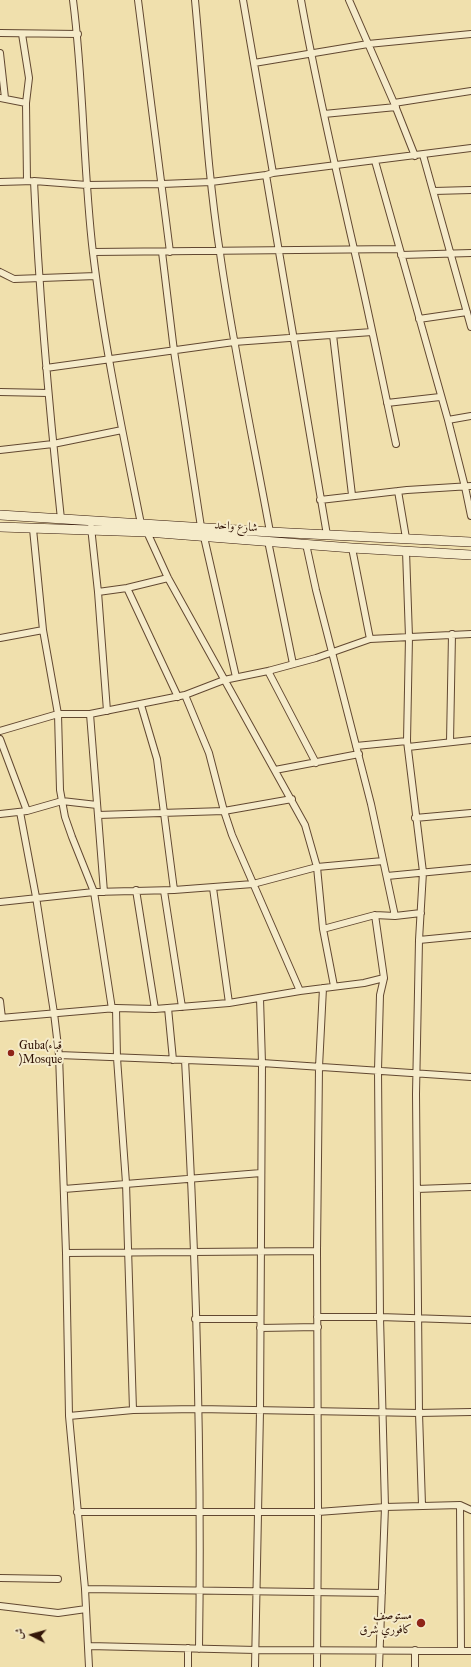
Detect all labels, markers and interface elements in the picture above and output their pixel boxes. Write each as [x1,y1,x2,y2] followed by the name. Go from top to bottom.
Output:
[214,518,258,536] street label: شارع واحد
[19,1039,62,1067] place label: Guba(قباء )Mosque
[6,1048,16,1058] marker: Guba(قباء )Mosque
[359,1609,412,1637] place label: مستوصف كافوري شرق
[12,1615,52,1655] north arrow
[415,1617,427,1629] marker: مستوصف كافوري شرق
[13,1628,27,1640] text: ش

